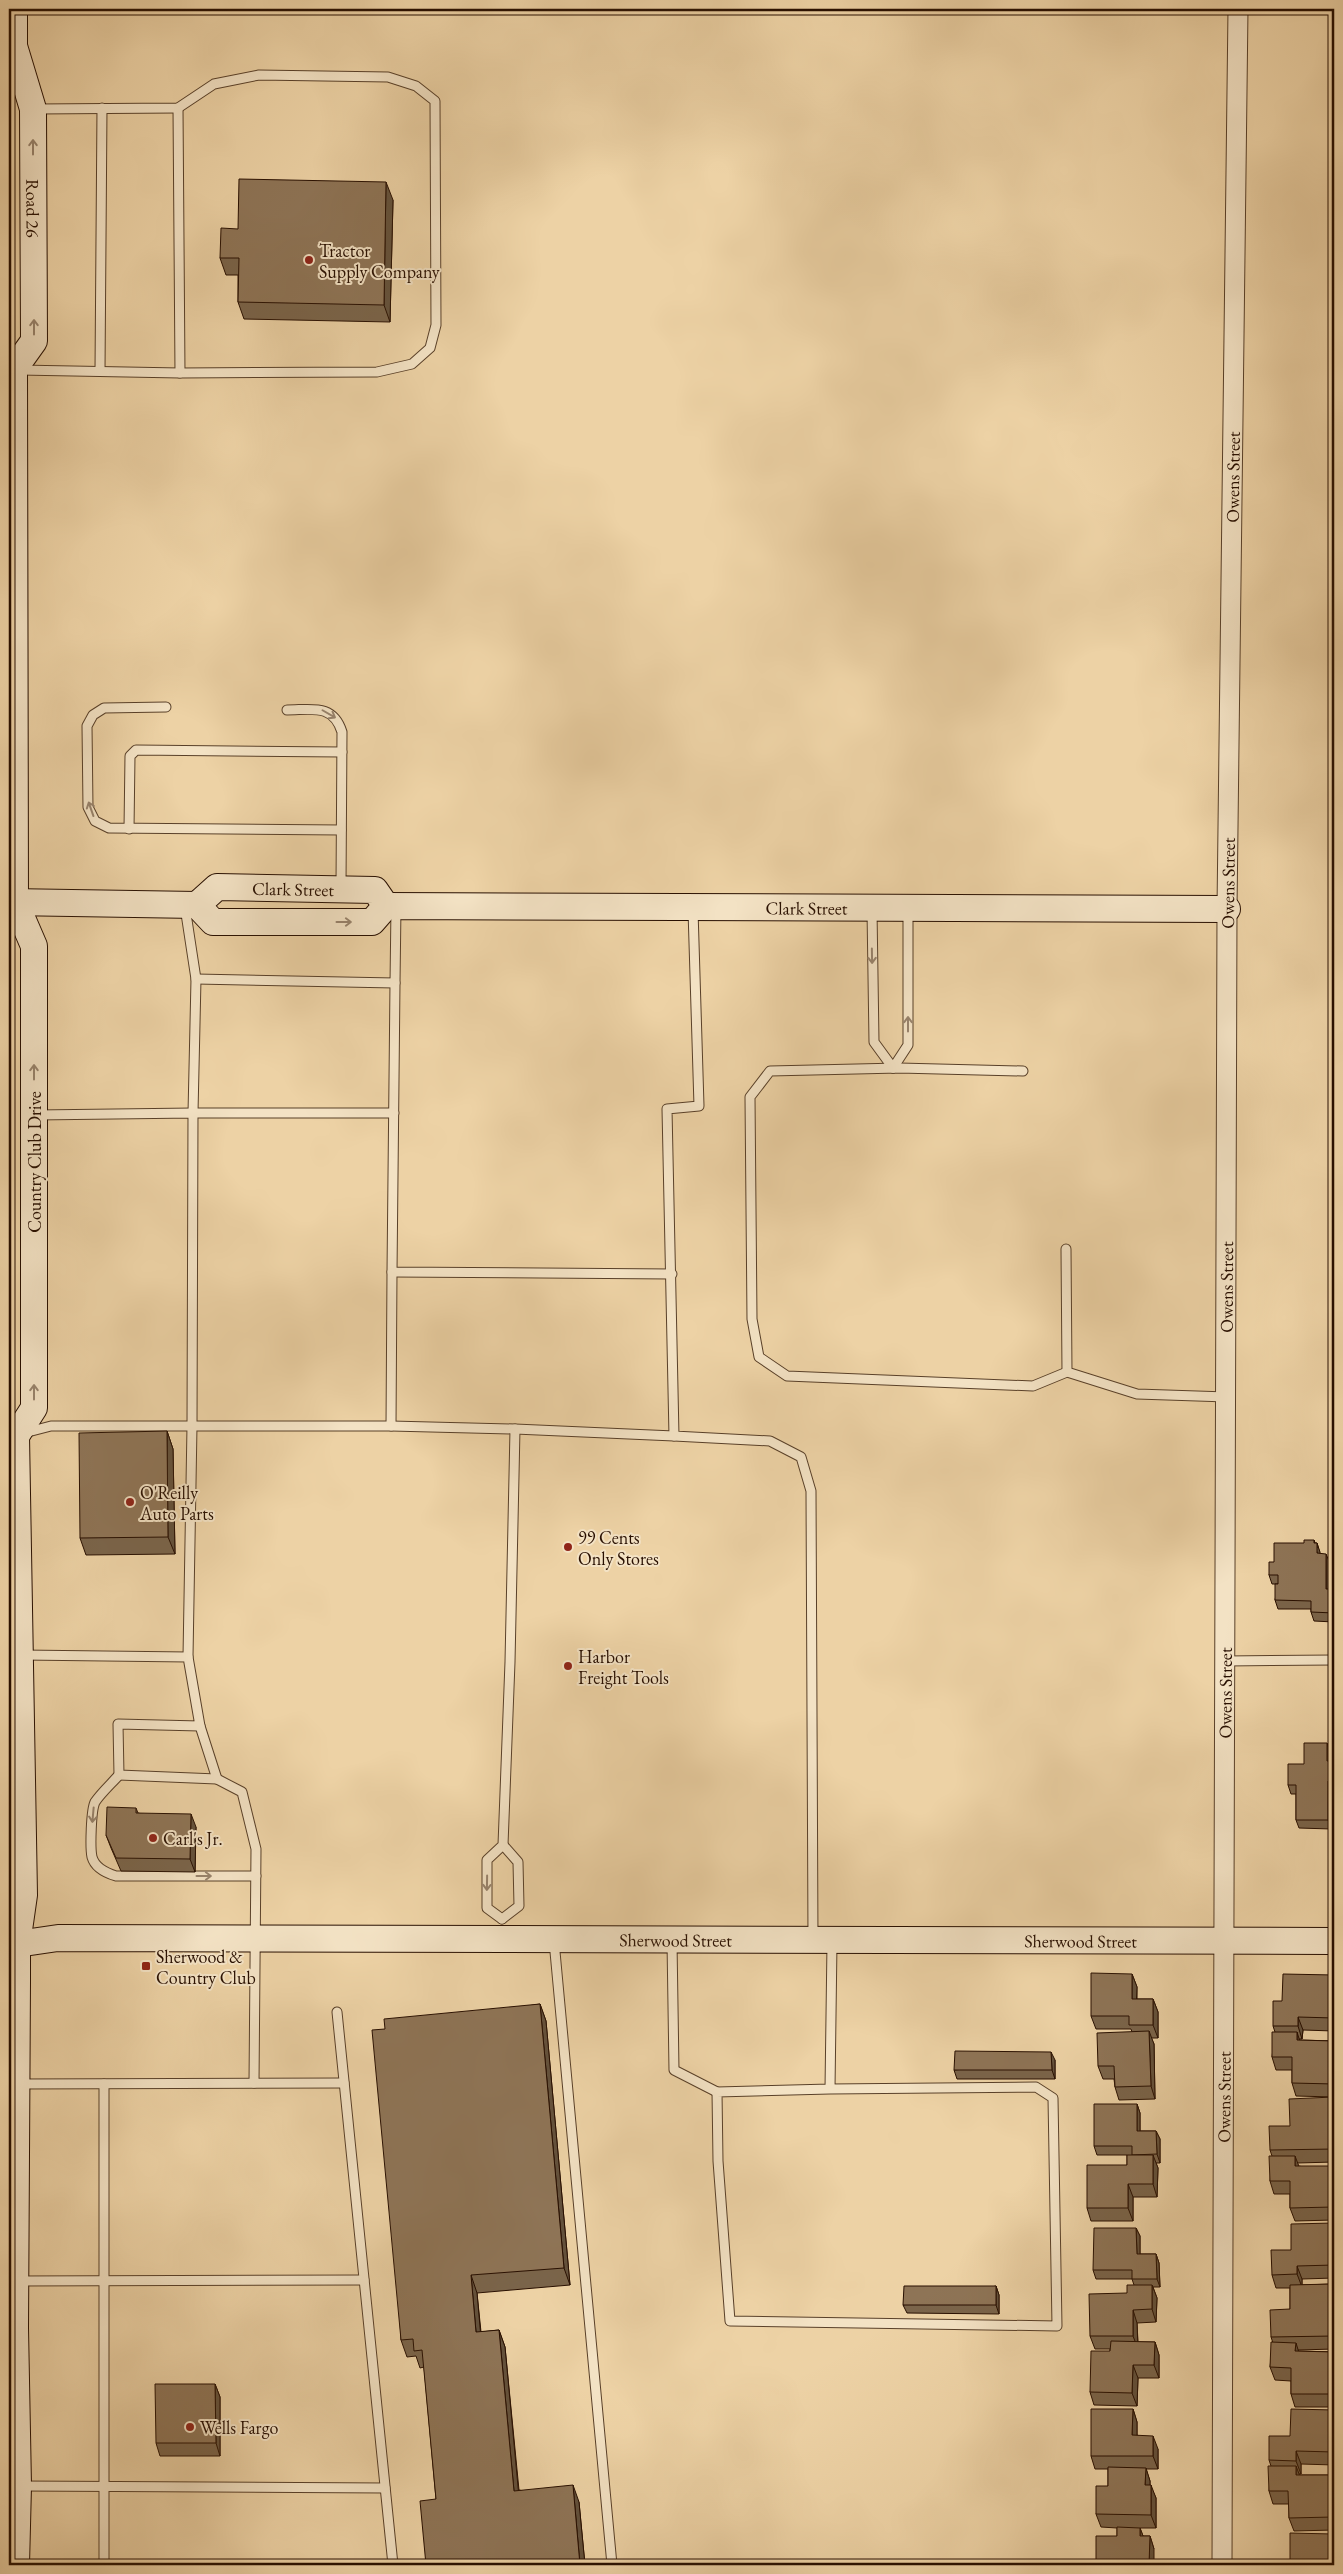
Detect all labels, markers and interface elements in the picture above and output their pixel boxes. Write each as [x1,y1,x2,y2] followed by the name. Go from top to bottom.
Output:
[28,139,38,156] one-way arrow
[22,179,45,238] street label: Road 26
[319,239,440,283] place label: Tractor Supply Company
[303,254,315,266] marker: Tractor Supply Company
[29,319,39,336] one-way arrow
[1220,431,1244,523] street label: Owens Street
[321,710,335,720] one-way arrow
[85,801,95,817] one-way arrow
[1215,837,1239,929] street label: Owens Street
[252,876,335,901] street label: Clark Street
[765,896,848,919] street label: Clark Street
[336,917,352,927] one-way arrow
[867,948,876,964] one-way arrow
[903,1016,913,1032] one-way arrow
[29,1065,39,1081] one-way arrow
[23,1091,46,1233] street label: Country Club Drive
[1214,1241,1237,1333] street label: Owens Street
[29,1385,39,1401] one-way arrow
[139,1481,214,1525] place label: O'Reilly Auto Parts
[124,1496,136,1508] marker: O'Reilly Auto Parts
[578,1526,659,1570] place label: 99 Cents Only Stores
[562,1541,574,1553] marker: 99 Cents Only Stores
[578,1645,669,1689] place label: Harbor Freight Tools
[1213,1647,1236,1739] street label: Owens Street
[562,1660,574,1672] marker: Harbor Freight Tools
[88,1807,98,1823] one-way arrow
[163,1827,223,1850] place label: Carl's Jr.
[147,1832,159,1844] marker: Carl's Jr.
[196,1871,212,1881] one-way arrow
[482,1874,492,1891] one-way arrow
[619,1928,732,1951] street label: Sherwood Street
[1024,1929,1137,1952] street label: Sherwood Street
[156,1945,256,1989] place label: Sherwood & Country Club
[140,1960,152,1972] marker: Sherwood & Country Club
[1212,2051,1235,2143] street label: Owens Street
[200,2416,278,2439] place label: Wells Fargo
[184,2421,196,2433] marker: Wells Fargo

